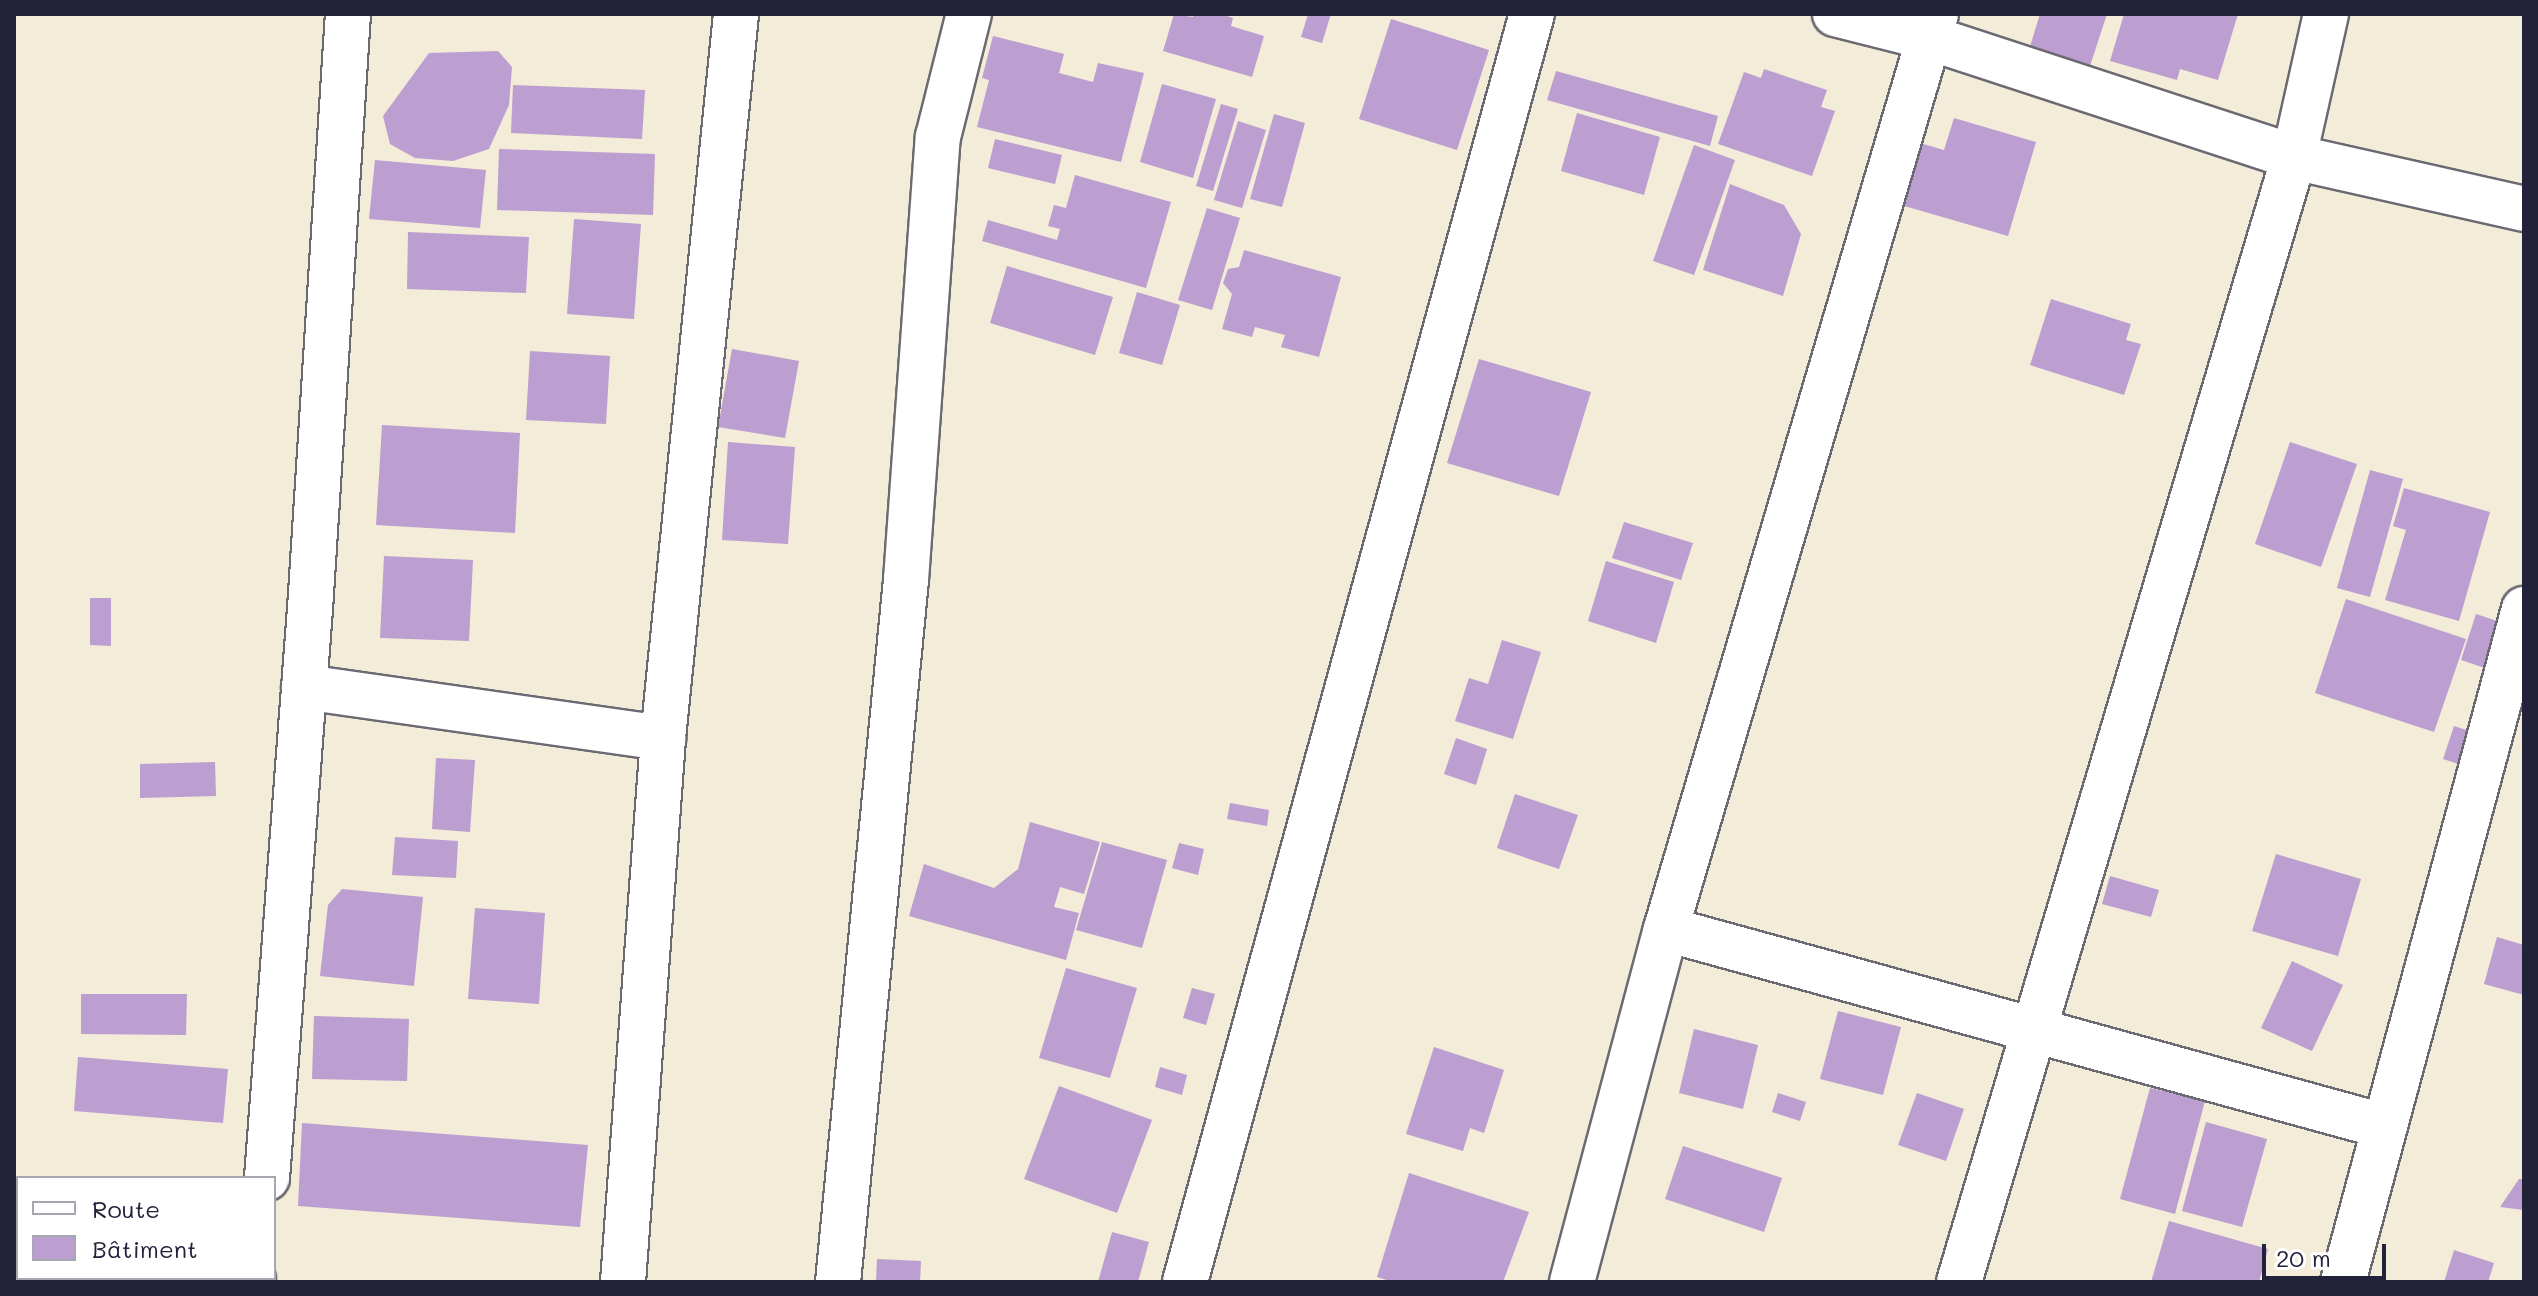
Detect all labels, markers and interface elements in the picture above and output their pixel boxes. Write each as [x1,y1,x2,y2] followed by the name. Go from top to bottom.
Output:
[16,1176,276,1280] legend
[92,1193,160,1224] text: Route
[2266,1228,2390,1278] scale bar
[92,1233,198,1264] text: Bâtiment
[2276,1242,2331,1273] text: 20 m

